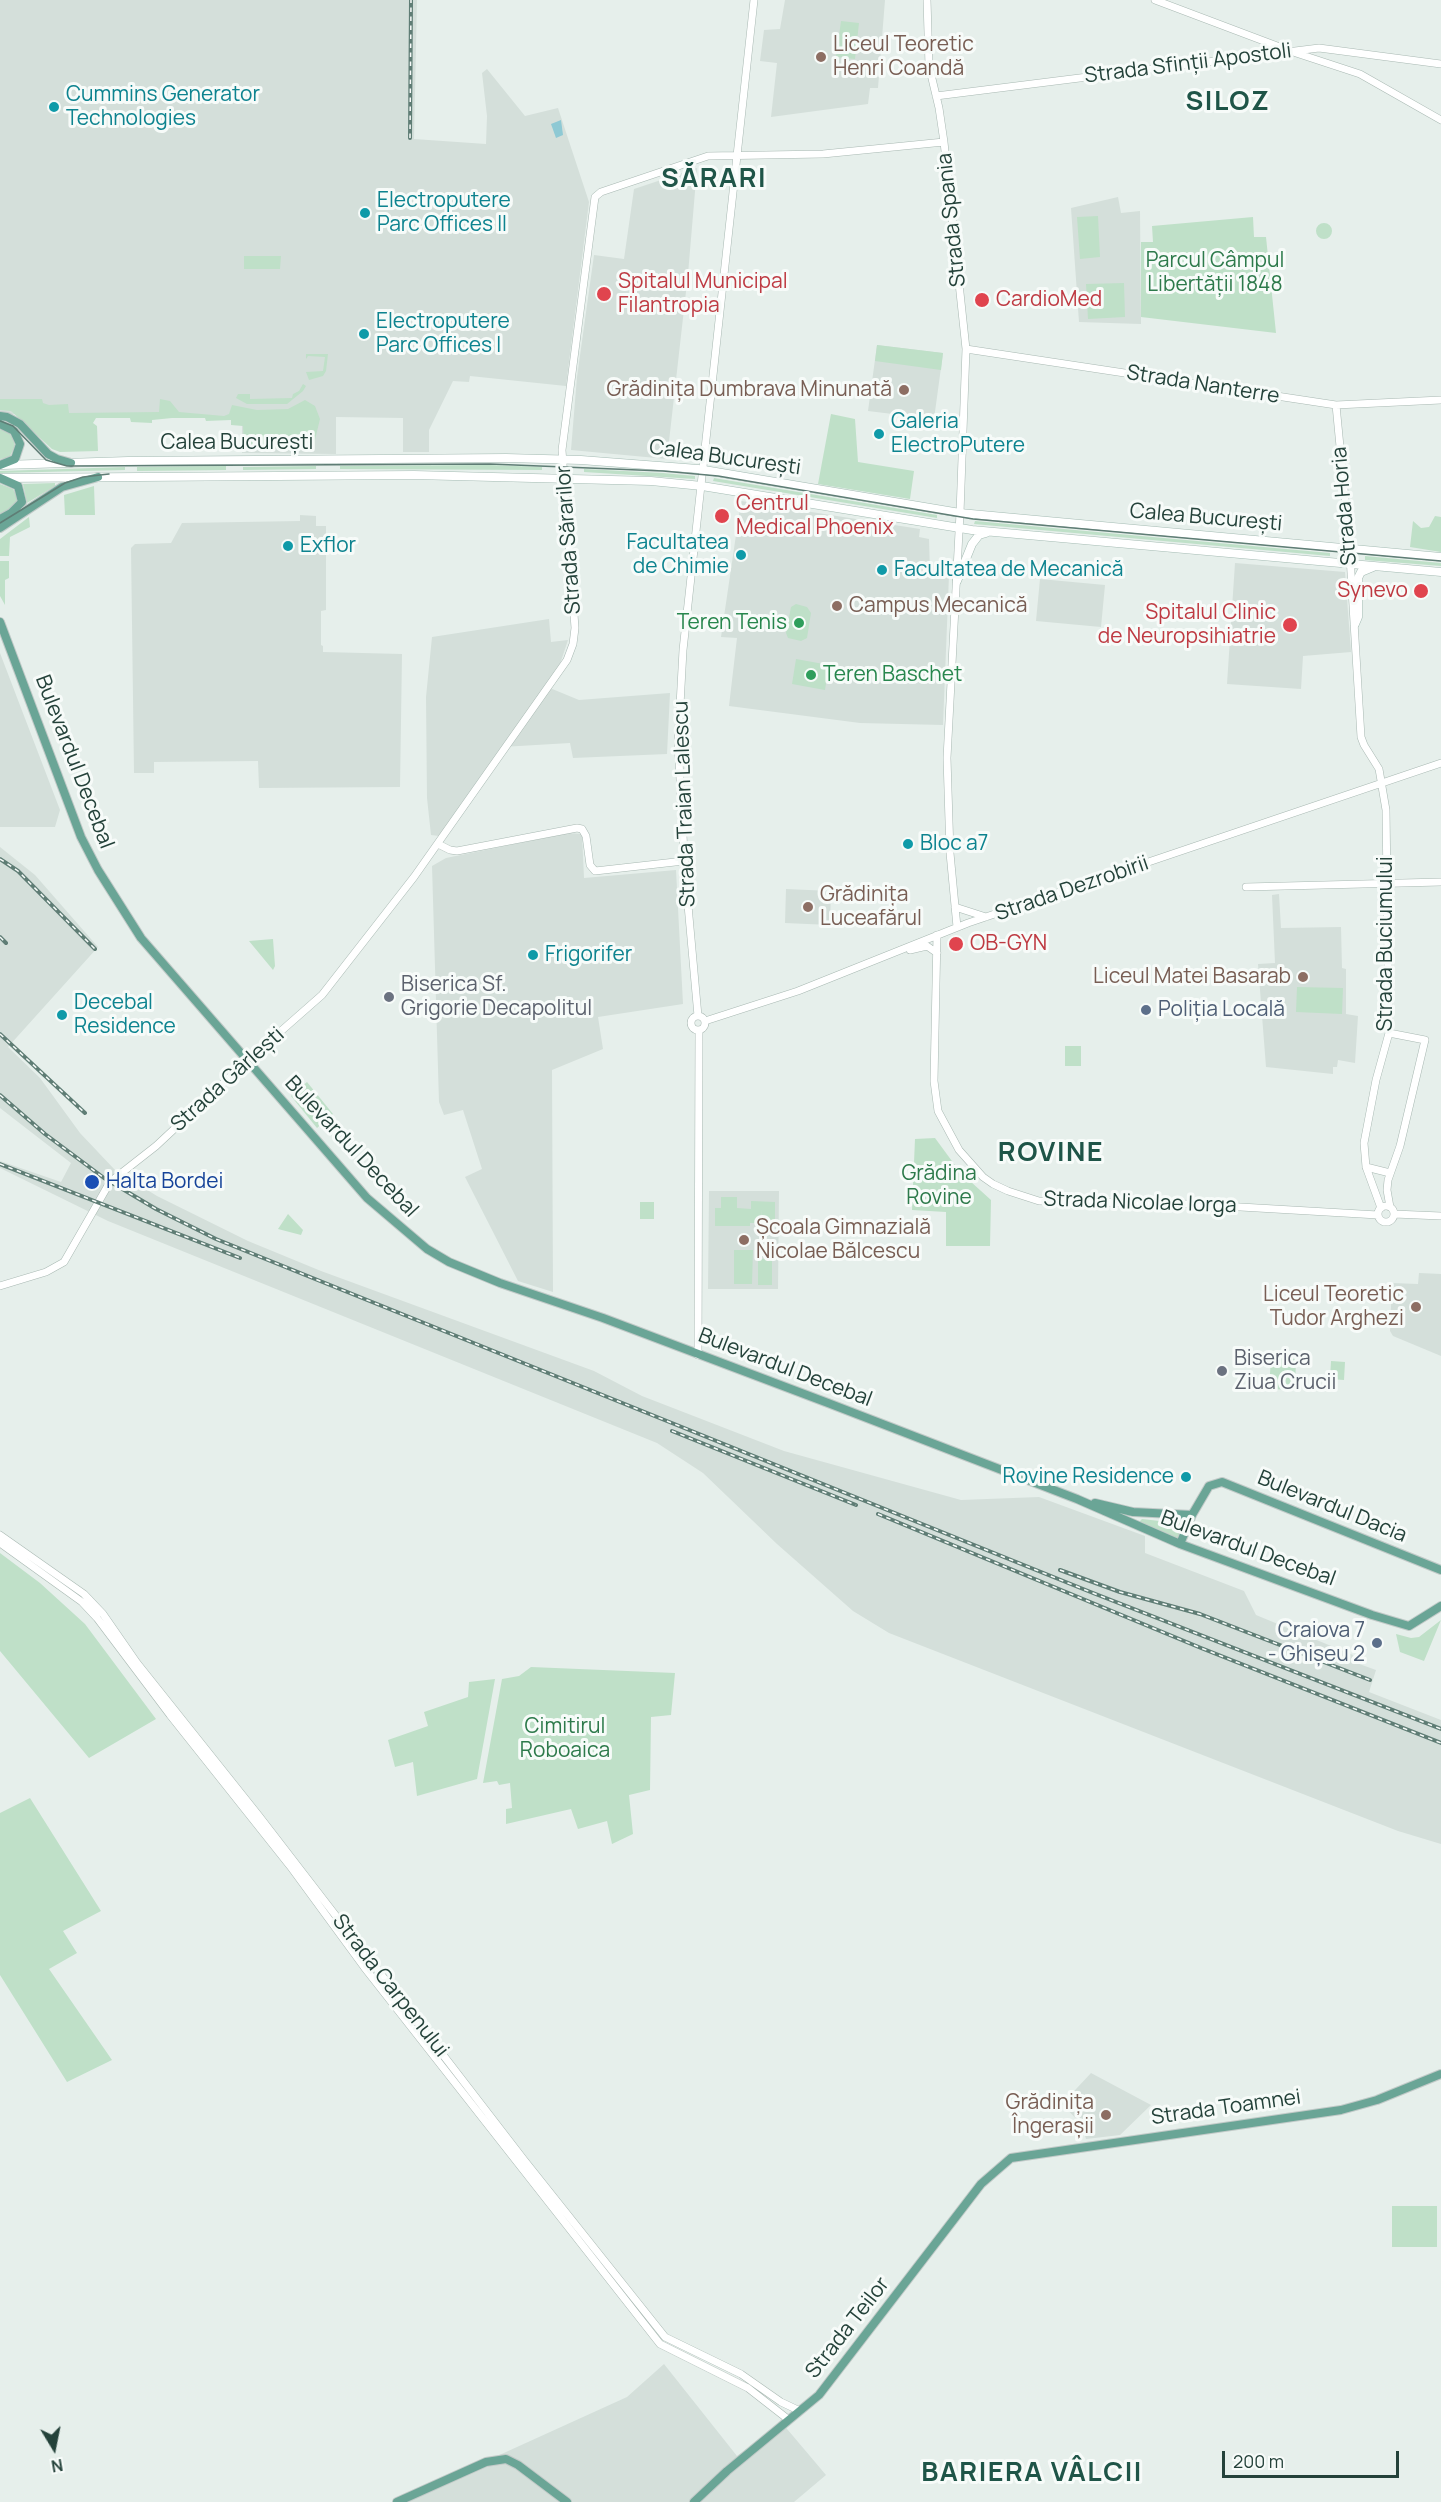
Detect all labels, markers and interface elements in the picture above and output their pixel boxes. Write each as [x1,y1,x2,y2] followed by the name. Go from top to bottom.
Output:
[833,32,974,82] place label: Liceul Teoretic Henri Coandă
[1083,39,1293,89] street label: Strada Sfinții Apostoli
[814,50,828,64] marker: Liceul Teoretic Henri Coandă
[66,82,260,132] place label: Cummins Generator Technologies
[1186,86,1270,118] district label: SILOZ
[47,100,61,114] marker: Cummins Generator Technologies
[932,152,972,288] street label: Strada Spania
[661,163,767,195] district label: SĂRARI
[377,188,511,238] place label: Electroputere Parc Offices II
[358,206,372,220] marker: Electroputere Parc Offices II
[1146,248,1284,298] park label: Parcul Câmpul Libertății 1848
[618,269,788,319] place label: Spitalul Municipal Filantropia
[595,285,613,303] marker: Spitalul Municipal Filantropia
[996,287,1102,313] place label: CardioMed
[973,291,991,309] marker: CardioMed
[376,309,510,359] place label: Electroputere Parc Offices I
[357,327,371,341] marker: Electroputere Parc Offices I
[1125,360,1281,410] street label: Strada Nanterre
[607,377,892,403] place label: Grădinița Dumbrava Minunată
[897,383,911,397] marker: Grădinița Dumbrava Minunată
[891,409,1025,459] place label: Galeria ElectroPutere
[872,427,886,441] marker: Galeria ElectroPutere
[161,430,313,456] street label: Calea București
[648,435,802,481] street label: Calea București
[1327,445,1363,567] street label: Strada Horia
[551,465,587,615] street label: Strada Sărarilor
[736,491,894,541] place label: Centrul Medical Phoenix
[1129,499,1283,537] street label: Calea București
[713,507,731,525] marker: Centrul Medical Phoenix
[626,530,729,580] place label: Facultatea de Chimie
[300,533,356,559] place label: Exflor
[281,539,295,553] marker: Exflor
[734,548,748,562] marker: Facultatea de Chimie
[894,557,1123,583] place label: Facultatea de Mecanică
[875,563,889,577] marker: Facultatea de Mecanică
[1337,578,1408,604] place label: Synevo
[1412,582,1430,600] marker: Synevo
[849,593,1027,619] place label: Campus Mecanică
[830,599,844,613] marker: Campus Mecanică
[1098,600,1276,650] place label: Spitalul Clinic de Neuropsihiatrie
[677,610,787,636] place label: Teren Tenis
[792,616,806,630] marker: Teren Tenis
[1281,616,1299,634] marker: Spitalul Clinic de Neuropsihiatrie
[823,662,962,688] place label: Teren Baschet
[804,668,818,682] marker: Teren Baschet
[29,672,119,852] street label: Bulevardul Decebal
[669,700,701,908] street label: Strada Traian Lalescu
[920,831,988,857] place label: Bloc a7
[901,837,915,851] marker: Bloc a7
[992,851,1152,927] street label: Strada Dezrobirii
[1373,856,1399,1032] street label: Strada Buciumului
[820,882,922,932] place label: Grădinița Luceafărul
[801,900,815,914] marker: Grădinița Luceafărul
[970,931,1047,957] place label: OB-GYN
[947,935,965,953] marker: OB-GYN
[545,942,632,968] place label: Frigorifer
[526,948,540,962] marker: Frigorifer
[1093,964,1291,990] place label: Liceul Matei Basarab
[1296,970,1310,984] marker: Liceul Matei Basarab
[401,972,592,1022] place label: Biserica Sf. Grigorie Decapolitul
[74,990,176,1040] place label: Decebal Residence
[382,990,396,1004] marker: Biserica Sf. Grigorie Decapolitul
[1158,997,1285,1023] place label: Poliția Locală
[1139,1003,1153,1017] marker: Poliția Locală
[55,1008,69,1022] marker: Decebal Residence
[166,1022,290,1138] street label: Strada Gârlești
[279,1071,423,1223] street label: Bulevardul Decebal
[998,1137,1104,1169] district label: ROVINE
[901,1161,977,1211] park label: Grădina Rovine
[106,1169,223,1195] place label: Halta Bordei
[83,1173,101,1191] marker: Halta Bordei
[1043,1187,1237,1219] street label: Strada Nicolae Iorga
[756,1215,931,1265] place label: Școala Gimnazială Nicolae Bălcescu
[737,1233,751,1247] marker: Școala Gimnazială Nicolae Bălcescu
[1263,1282,1404,1332] place label: Liceul Teoretic Tudor Arghezi
[1409,1300,1423,1314] marker: Liceul Teoretic Tudor Arghezi
[695,1323,875,1413] street label: Bulevardul Decebal
[1234,1346,1336,1396] place label: Biserica Ziua Crucii
[1215,1364,1229,1378] marker: Biserica Ziua Crucii
[1002,1464,1174,1490] place label: Rovine Residence
[1254,1466,1410,1548] street label: Bulevardul Dacia
[1179,1470,1193,1484] marker: Rovine Residence
[1157,1506,1339,1592] street label: Bulevardul Decebal
[1268,1618,1365,1668] place label: Craiova 7 - Ghișeu 2
[1370,1636,1384,1650] marker: Craiova 7 - Ghișeu 2
[520,1714,610,1764] park label: Cimitirul Roboaica
[326,1910,454,2062] street label: Strada Carpenului
[1150,2085,1302,2131] street label: Strada Toamnei
[1006,2090,1094,2140] place label: Grădinița Îngerașii
[1099,2108,1113,2122] marker: Grădinița Îngerașii
[801,2272,895,2384] street label: Strada Teilor
[24,2418,84,2478] north arrow
[1225,2439,1402,2477] scale bar
[1233,2449,1284,2473] text: 200 m
[50,2454,65,2478] text: N
[921,2457,1143,2489] district label: BARIERA VÂLCII

